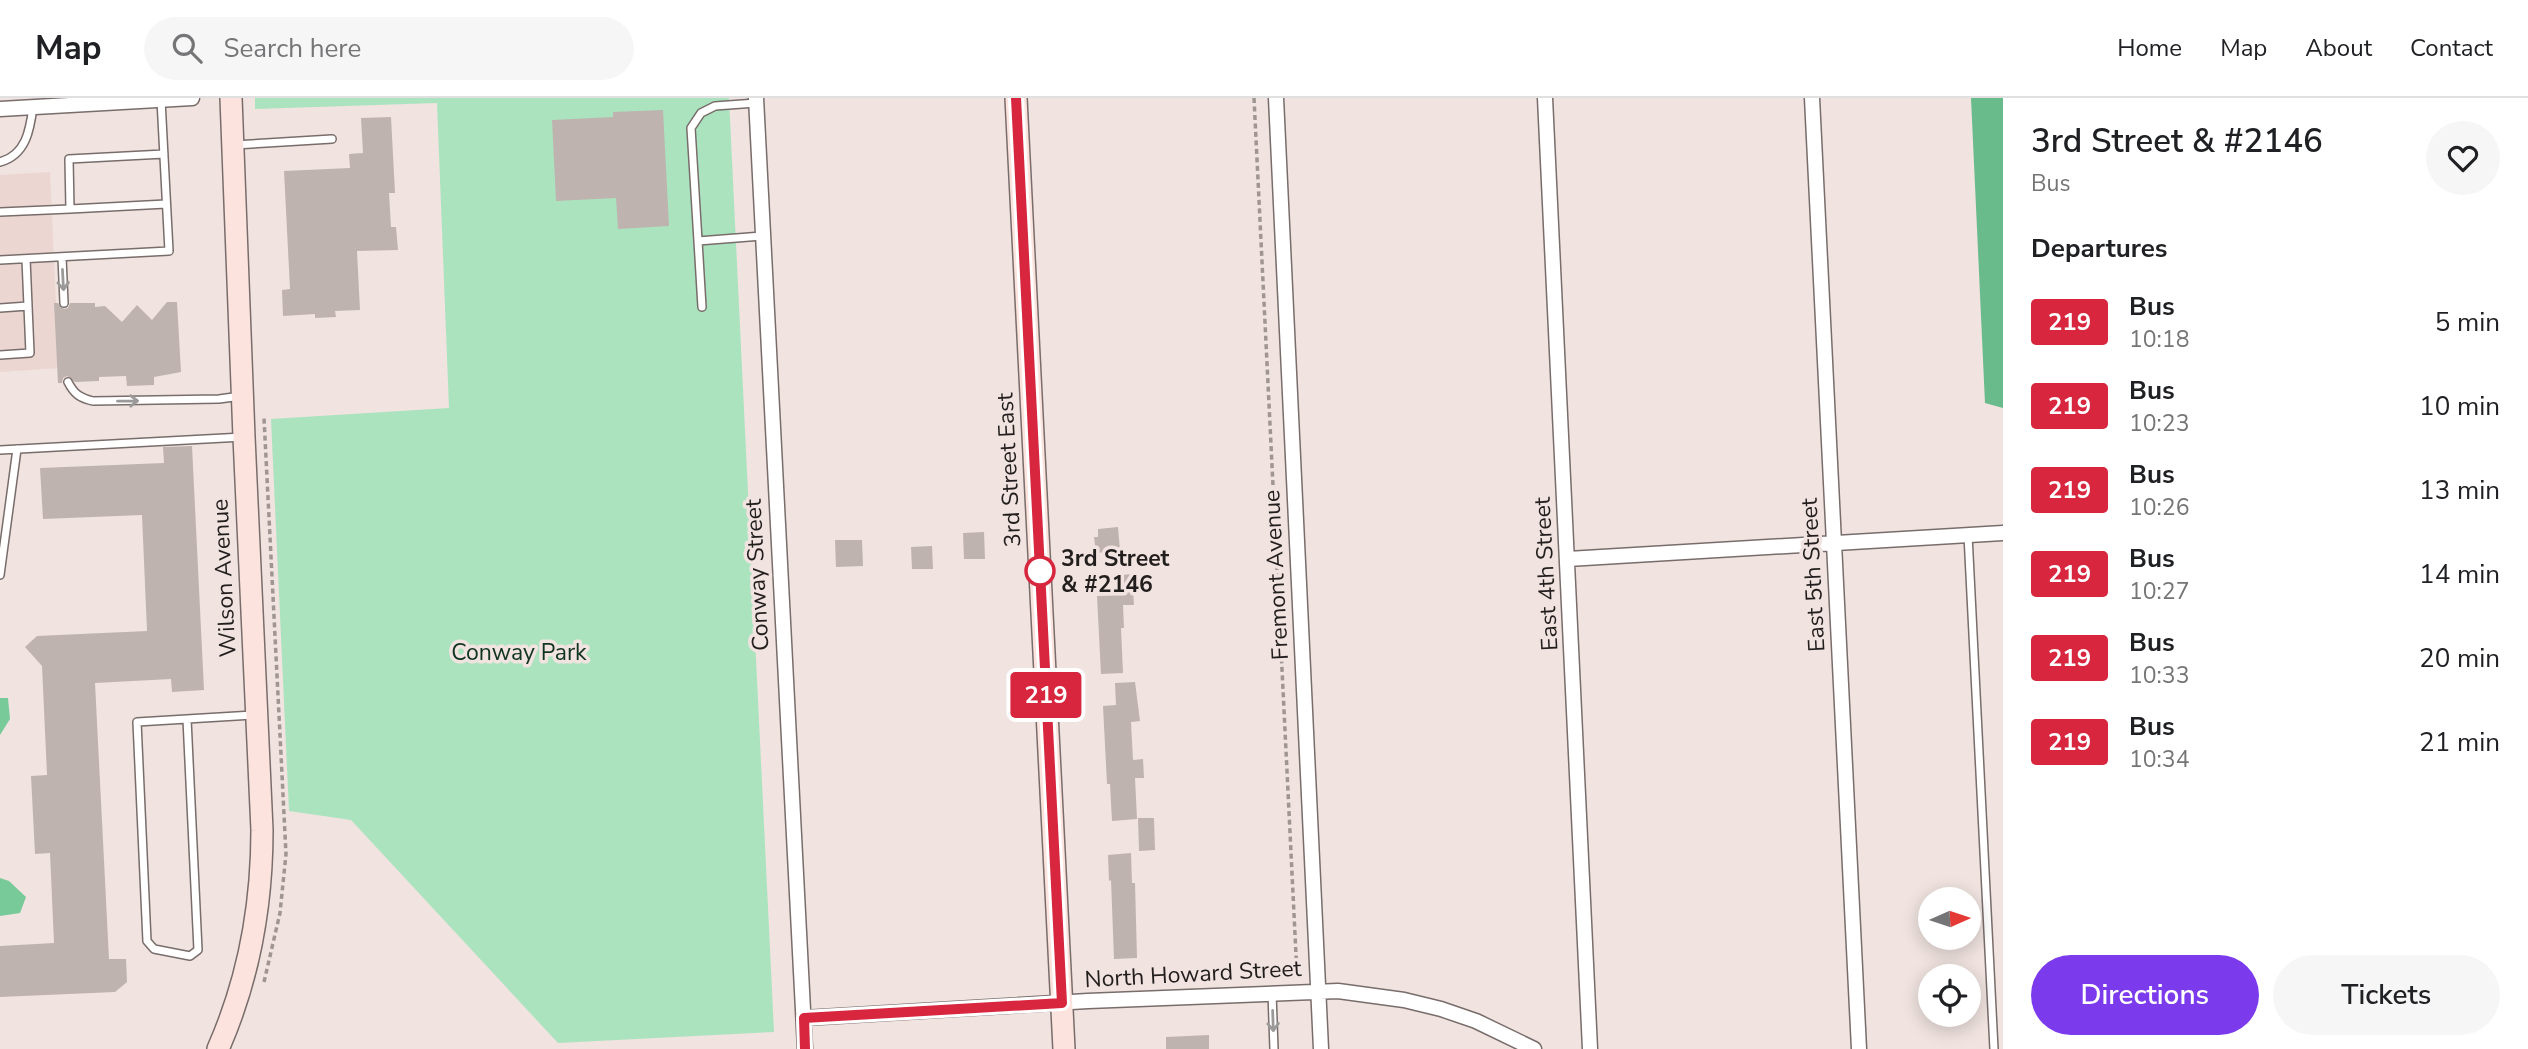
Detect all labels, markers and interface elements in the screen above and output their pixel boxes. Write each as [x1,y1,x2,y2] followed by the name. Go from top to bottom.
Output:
[144,17,634,80] search box
[35,26,102,71] text: Map
[168,29,206,67] icon: search
[224,31,361,66] text: Search here
[2117,32,2182,64] text: Home
[2220,32,2267,64] text: Map
[2305,32,2372,64] text: About
[2410,32,2493,64] text: Contact
[2031,119,2323,164] text: 3rd Street & #2146
[2426,121,2500,195] button: heart
[2031,168,2071,199] text: Bus
[2031,231,2167,266] text: Departures
[57,268,70,291] one-way arrow
[2129,289,2175,324] text: Bus
[2435,305,2500,340] text: 5 min
[2048,306,2091,338] text: 219
[2129,324,2189,355] text: 10:18
[2129,373,2175,408] text: Bus
[2419,389,2500,424] text: 10 min
[2048,390,2091,422] text: 219
[989,391,1029,548] street label: 3rd Street East
[116,394,139,408] one-way arrow
[2129,408,2189,439] text: 10:23
[2129,457,2175,492] text: Bus
[2419,473,2500,508] text: 13 min
[2048,474,2091,506] text: 219
[1256,489,1296,661] street label: Fremont Avenue
[2129,492,2189,523] text: 10:26
[1526,495,1566,652] street label: East 4th Street
[1793,496,1833,653] street label: East 5th Street
[737,497,776,652] street label: Conway Street
[204,498,244,658] street label: Wilson Avenue
[2129,541,2175,576] text: Bus
[1061,543,1170,600] place label: 3rd Street & #2146
[1025,556,1055,586] marker: 3rd Street & #2146
[2419,557,2500,592] text: 14 min
[2048,558,2091,590] text: 219
[2129,576,2189,607] text: 10:27
[2129,625,2175,660] text: Bus
[451,637,587,668] park label: Conway Park
[2419,641,2500,676] text: 20 min
[2048,642,2091,674] text: 219
[2129,660,2189,691] text: 10:33
[1006,672,1086,718] line badge: 219
[1024,679,1068,711] text: 219
[2129,709,2175,744] text: Bus
[2419,725,2500,760] text: 21 min
[2048,726,2091,758] text: 219
[2129,744,2189,775] text: 10:34
[1918,887,1981,950] north arrow
[1918,887,1981,1027] map controls
[1084,953,1303,995] street label: North Howard Street
[2031,955,2259,1035] button: Directions
[2273,955,2500,1035] button: Tickets
[1918,964,1981,1027] button: locate
[1267,1009,1280,1032] one-way arrow

